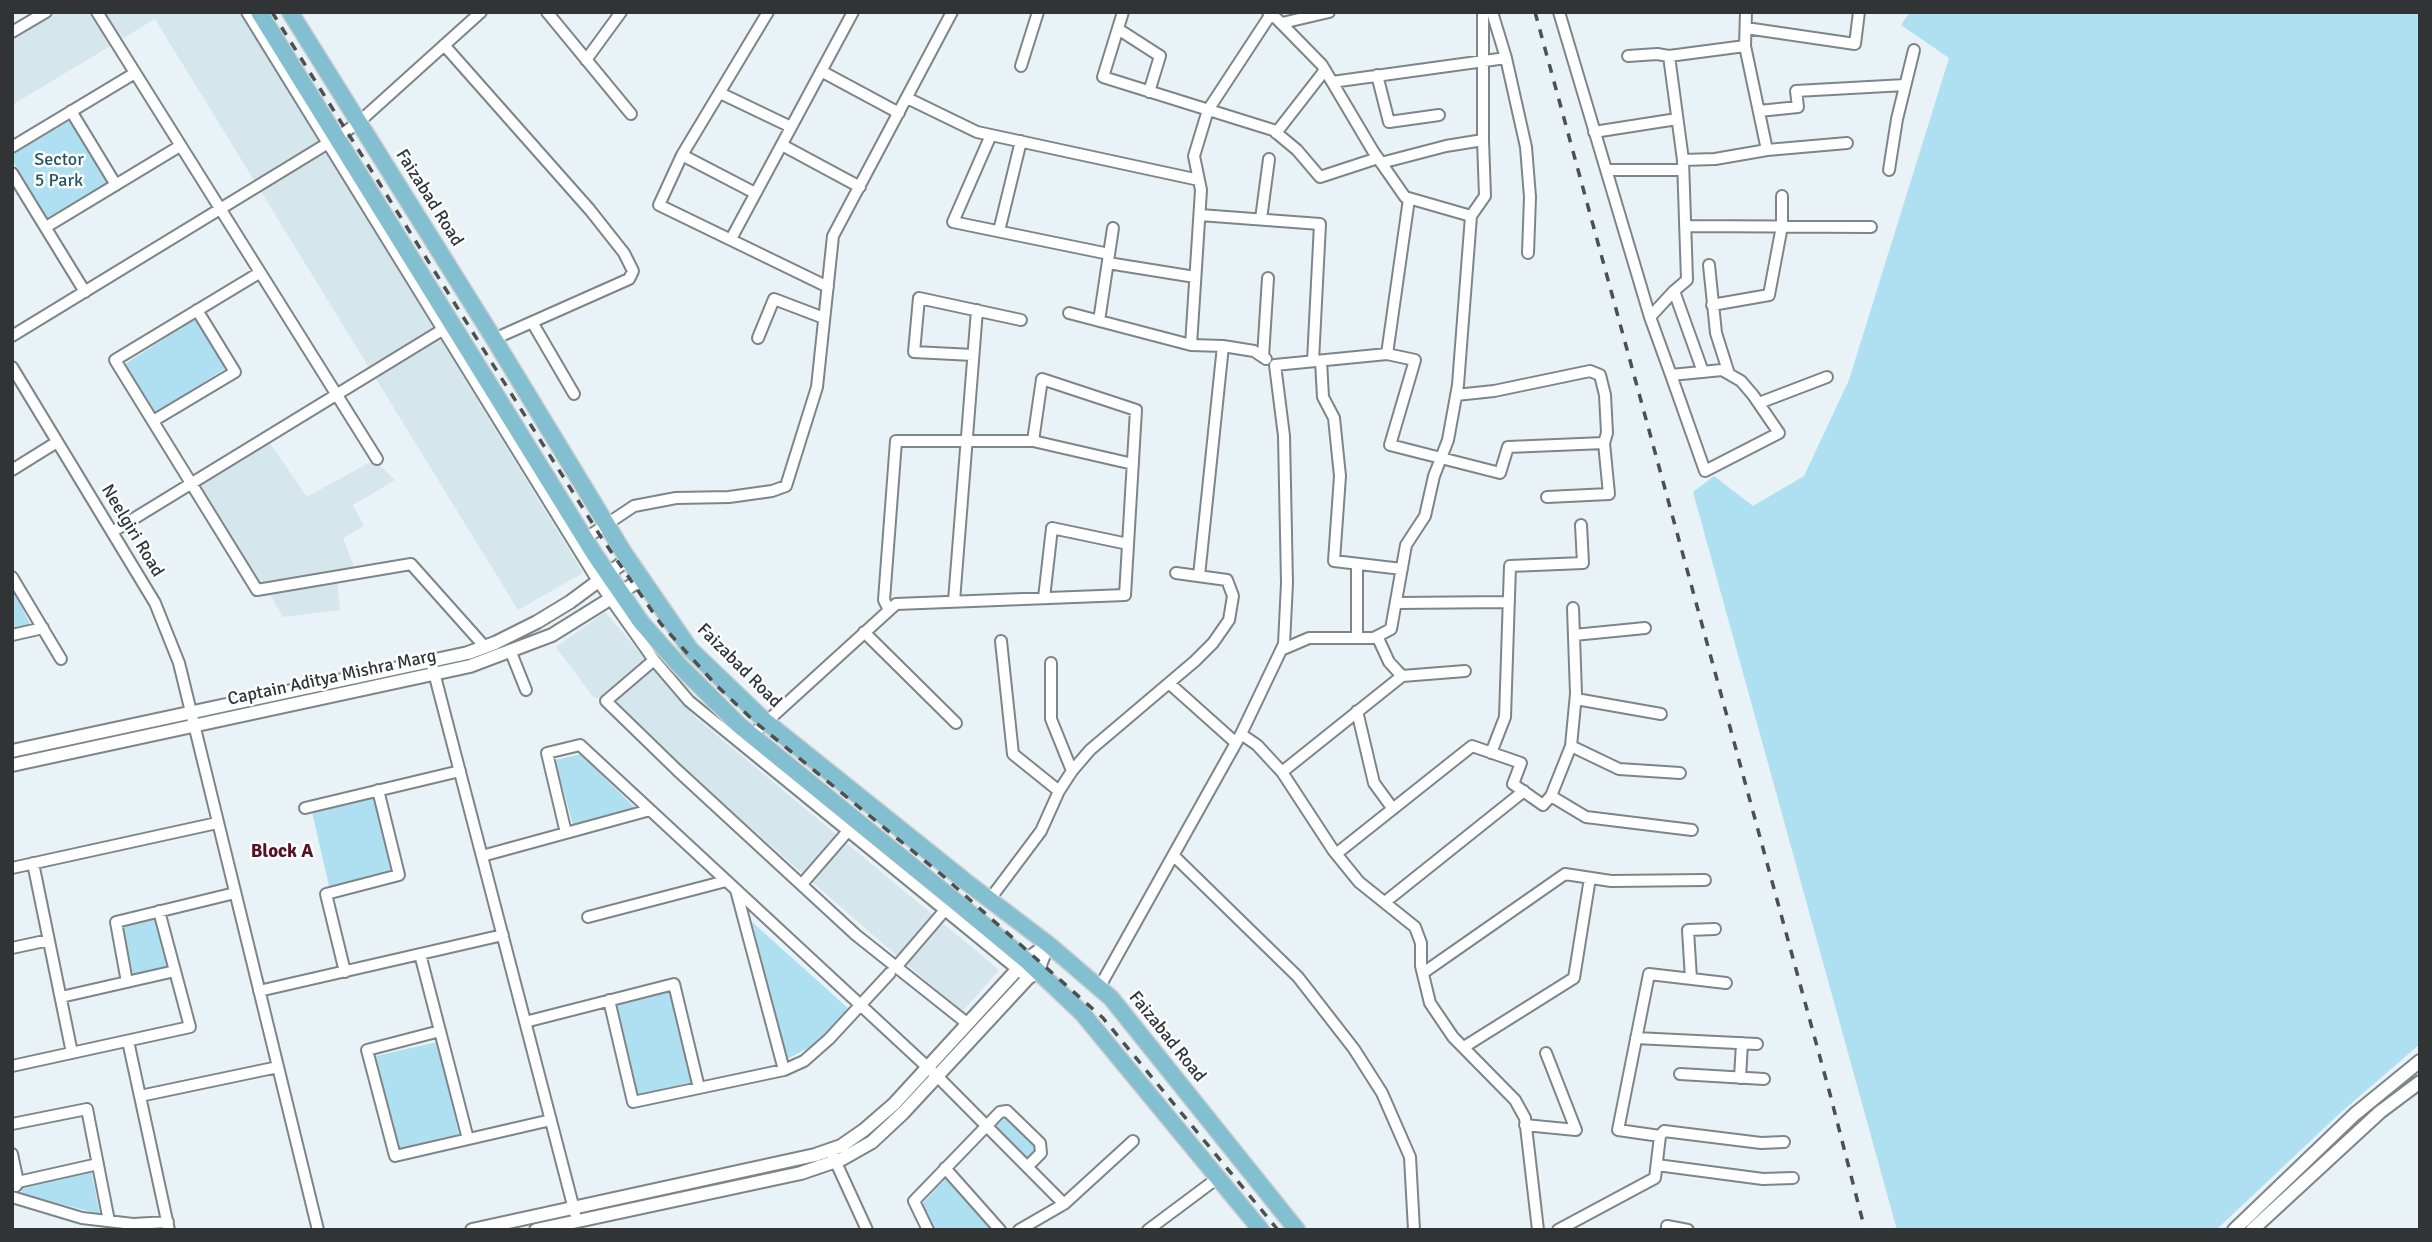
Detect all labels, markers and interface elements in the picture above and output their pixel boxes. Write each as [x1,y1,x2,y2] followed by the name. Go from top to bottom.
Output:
[391,145,467,251] street label: Faizabad Road
[34,149,84,192] park label: Sector 5 Park
[96,481,168,581] street label: Neelgiri Road
[692,619,786,713] street label: Faizabad Road
[226,645,438,711] street label: Captain Aditya Mishra Marg
[251,841,313,863] district label: Block A
[1124,987,1210,1087] street label: Faizabad Road

